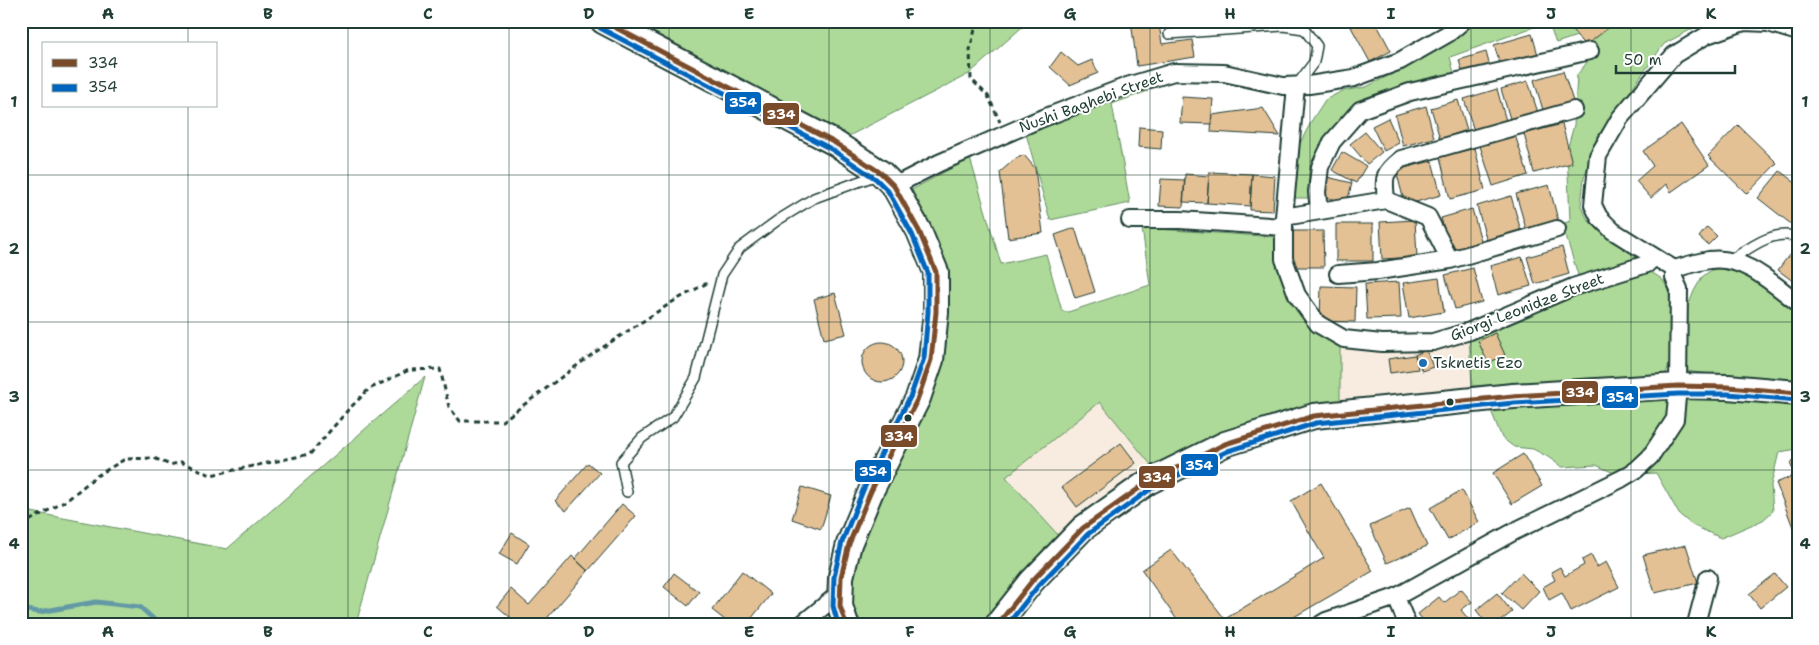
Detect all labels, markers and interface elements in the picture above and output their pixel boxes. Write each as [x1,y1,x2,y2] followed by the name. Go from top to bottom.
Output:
[102,3,114,24] text: A
[263,3,273,24] text: B
[423,3,433,24] text: C
[583,3,595,24] text: D
[744,3,754,24] text: E
[905,3,915,24] text: F
[1064,3,1077,24] text: G
[1224,3,1236,24] text: H
[1387,3,1396,24] text: I
[1546,3,1556,24] text: J
[1706,3,1717,24] text: K
[42,42,218,108] legend
[1616,42,1735,74] scale bar
[1624,50,1662,70] text: 50 m
[88,53,118,73] text: 334
[1016,67,1166,137] street label: Nushi Baghebi Street
[88,77,117,97] text: 354
[10,91,18,112] text: 1
[724,91,762,115] line badge: 354
[1801,91,1809,112] text: 1
[729,93,757,111] text: 354
[762,102,800,126] line badge: 334
[767,105,796,123] text: 334
[8,238,20,259] text: 2
[1799,238,1811,259] text: 2
[1447,268,1607,346] street label: Giorgi Leonidze Street
[1433,353,1523,373] place label: Tsknetis Ezo
[1417,357,1429,369] marker: Tsknetis Ezo
[1561,380,1599,404] line badge: 334
[1566,383,1595,401] text: 334
[1601,385,1639,409] line badge: 354
[8,386,20,407] text: 3
[1799,386,1811,407] text: 3
[1606,388,1634,406] text: 354
[1445,397,1455,407] unlabelled marker
[903,413,913,423] unlabelled marker
[880,424,918,448] line badge: 334
[885,427,914,445] text: 334
[1180,453,1219,477] line badge: 354
[1185,456,1213,474] text: 354
[854,459,892,483] line badge: 354
[859,462,887,480] text: 354
[1138,465,1176,489] line badge: 334
[1143,468,1172,486] text: 334
[8,533,20,554] text: 4
[1799,533,1811,554] text: 4
[102,621,114,642] text: A
[263,621,273,642] text: B
[423,621,433,642] text: C
[583,621,595,642] text: D
[744,621,754,642] text: E
[905,621,915,642] text: F
[1064,621,1077,642] text: G
[1224,621,1236,642] text: H
[1387,621,1396,642] text: I
[1546,621,1556,642] text: J
[1706,621,1717,642] text: K

